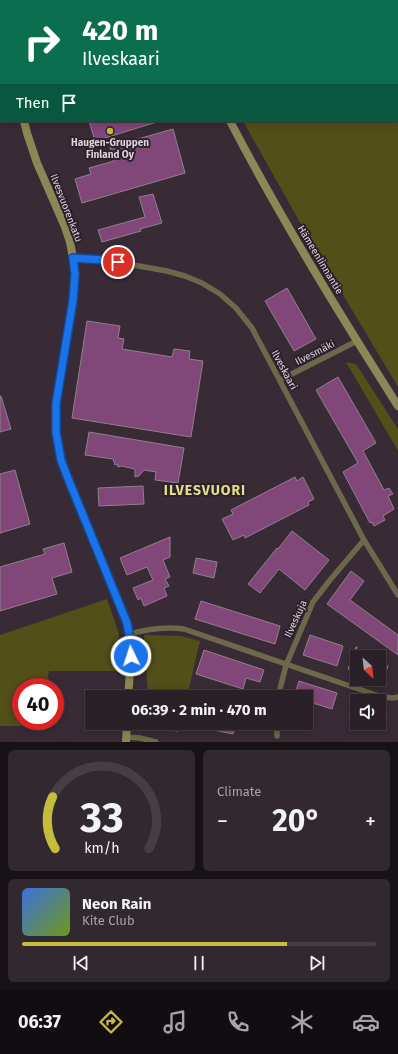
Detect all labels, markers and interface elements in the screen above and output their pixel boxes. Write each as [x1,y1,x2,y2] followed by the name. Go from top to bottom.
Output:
[82,14,158,47] text: 420 m
[16,16,68,68] icon: right
[82,48,160,70] text: Ilveskaari
[58,92,80,114] icon: arrive
[16,94,50,112] text: Then
[105,126,115,136] marker: Haugen-Gruppen Finland Oy
[71,137,149,161] place label: Haugen-Gruppen Finland Oy
[48,172,84,244] street label: Ilvesvuorenkatu
[295,223,345,297] street label: Hämeenlinnantie
[101,245,135,279] pin
[107,251,129,273] icon: arrive
[293,338,337,368] street label: Ilvesmäki
[269,348,300,392] street label: Ilveskaari
[164,482,246,499] district label: ILVESVUORI
[282,598,310,640] street label: Ilveskuja
[110,635,152,677] position arrow
[350,650,386,686] north arrow
[350,650,386,730] map controls
[12,678,64,730] speed limit sign: 40
[350,694,386,730] button: sound
[131,701,267,719] text: 06:39 · 2 min · 470 m
[217,784,261,799] text: Climate
[79,792,123,842] text: 33
[272,803,321,839] text: 20°
[217,808,228,835] text: −
[365,808,376,835] text: +
[84,839,119,856] text: km/h
[82,895,151,913] text: Neon Rain
[82,913,135,928] text: Kite Club
[70,952,92,974] icon: previous
[188,952,210,974] icon: pause
[306,952,328,974] icon: next
[97,1008,125,1036] icon: directions
[161,1008,189,1036] icon: music
[224,1008,252,1036] icon: phone
[288,1008,316,1036] icon: climate
[352,1008,380,1036] icon: car
[18,1011,61,1033] text: 06:37

